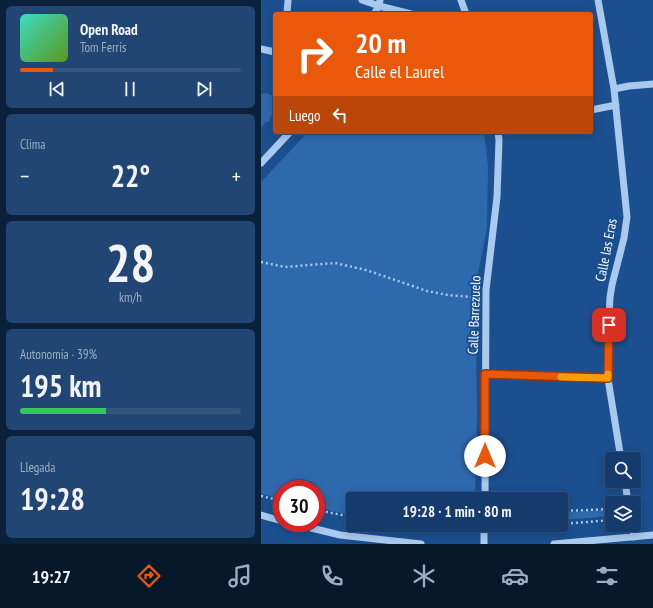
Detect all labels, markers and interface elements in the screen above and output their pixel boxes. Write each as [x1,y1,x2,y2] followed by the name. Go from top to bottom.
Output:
[80,20,138,39] text: Open Road
[355,24,406,61] text: 20 m
[289,28,341,80] icon: right
[80,39,126,56] text: Tom Ferris
[355,60,444,83] text: Calle el Laurel
[46,78,68,100] icon: previous
[119,78,141,100] icon: pause
[193,78,215,100] icon: next
[329,104,351,126] icon: left
[289,106,321,125] text: Luego
[20,136,45,153] text: Clima
[111,156,150,195] text: 22°
[20,162,29,190] text: −
[232,162,241,190] text: +
[591,217,621,283] street label: Calle las Eras
[106,229,155,296] text: 28
[464,275,484,355] street label: Calle Barrezuelo
[119,289,142,306] text: km/h
[592,308,626,342] pin
[598,314,620,336] icon: arrive
[20,346,97,363] text: Autonomía · 39%
[20,366,101,405] text: 195 km
[464,435,506,477] position arrow
[605,452,641,532] map controls
[605,452,641,488] button: search
[20,459,55,476] text: Llegada
[20,479,85,518] text: 19:28
[273,480,325,532] speed limit sign: 30
[605,496,641,532] button: layers
[403,502,511,521] text: 19:28 · 1 min · 80 m
[135,562,163,590] icon: directions
[226,562,254,590] icon: music
[318,562,346,590] icon: phone
[410,562,438,590] icon: climate
[501,562,529,590] icon: car
[593,562,621,590] icon: filters
[32,565,71,588] text: 19:27

